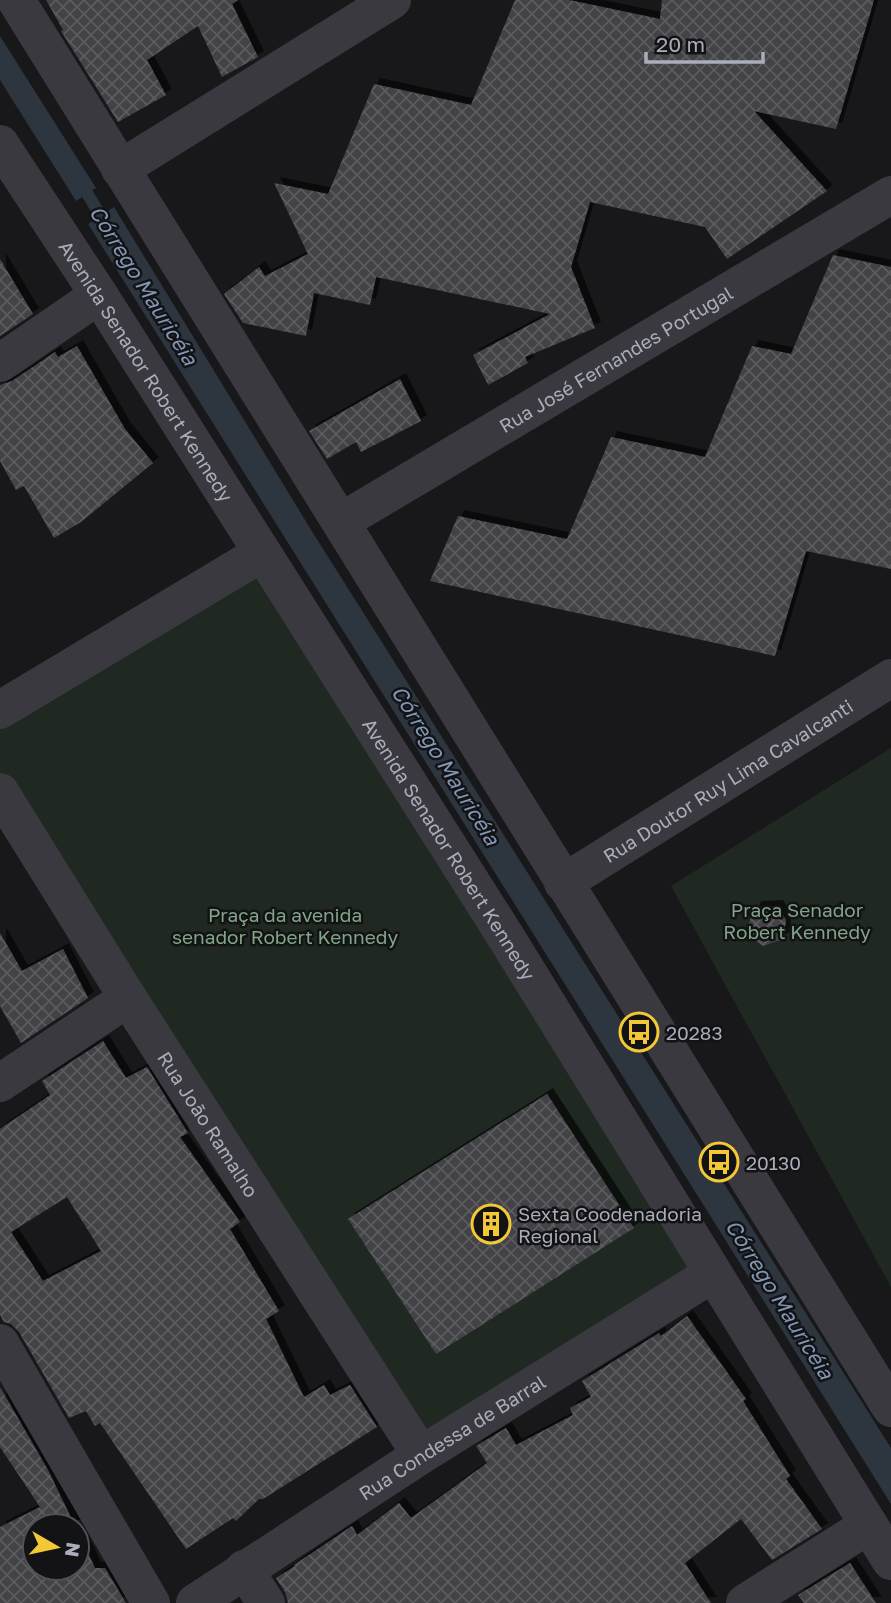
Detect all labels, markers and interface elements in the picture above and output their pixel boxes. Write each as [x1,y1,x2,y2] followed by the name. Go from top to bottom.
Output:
[646,21,763,65] scale bar
[656,31,705,57] text: 20 m
[84,200,204,371] water label: Córrego Mauricéia
[55,236,239,506] street label: Avenida Senador Robert Kennedy
[494,280,736,437] street label: Rua José Fernandes Portugal
[386,680,506,851] water label: Córrego Mauricéia
[598,694,857,867] street label: Rua Doutor Ruy Lima Cavalcanti
[358,714,541,984] street label: Avenida Senador Robert Kennedy
[723,898,871,943] park label: Praça Senador Robert Kennedy
[172,903,398,948] park label: Praça da avenida senador Robert Kennedy
[618,1011,660,1053] bus stop icon: 20283
[666,1021,723,1044] place label: 20283
[153,1047,264,1201] street label: Rua João Ramalho
[698,1141,740,1183] bus stop icon: 20130
[746,1151,801,1174] place label: 20130
[518,1202,702,1247] place label: Sexta Coodenadoria Regional
[470,1203,512,1245] building icon: Sexta Coodenadoria Regional
[720,1214,840,1385] water label: Córrego Mauricéia
[354,1369,549,1504] street label: Rua Condessa de Barral
[21,1512,91,1582] north arrow
[61,1541,86,1559] text: N

